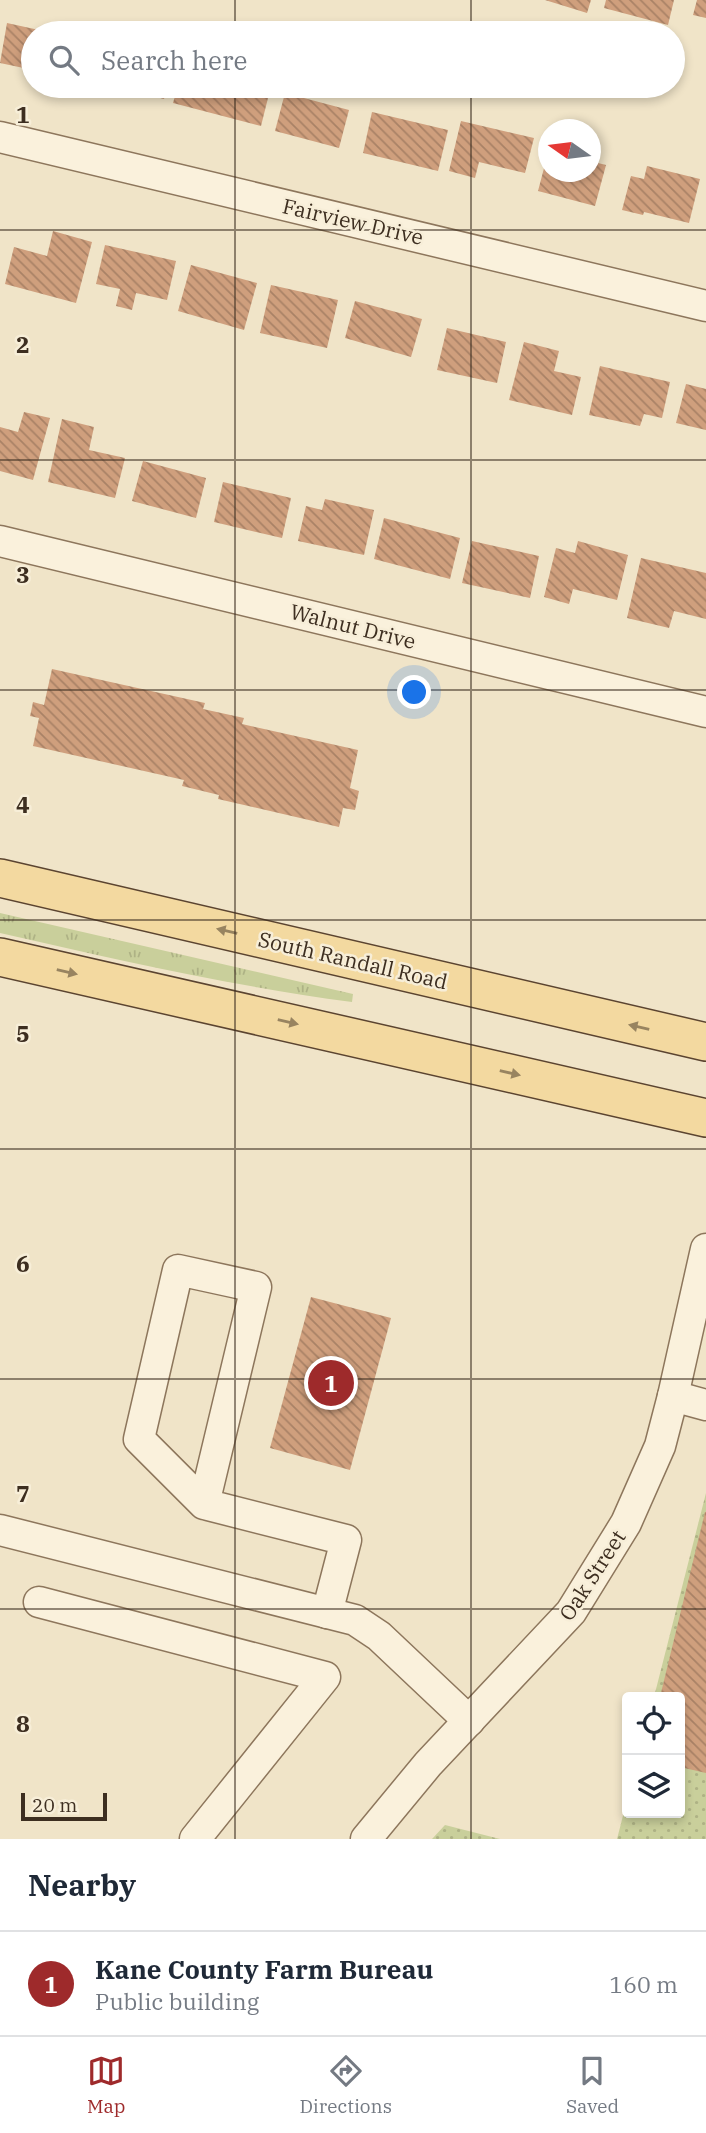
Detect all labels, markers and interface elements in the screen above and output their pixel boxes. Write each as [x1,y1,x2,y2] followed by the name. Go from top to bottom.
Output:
[21,21,685,98] search box
[45,41,83,79] icon: search
[101,43,247,77] text: Search here
[16,99,30,129] text: 1
[538,119,601,182] north arrow
[280,191,426,251] street label: Fairview Drive
[16,329,30,359] text: 2
[16,559,30,589] text: 3
[287,597,419,655] street label: Walnut Drive
[397,675,431,709] your location
[16,789,30,819] text: 4
[216,925,238,936] one-way arrow
[256,925,451,995] street label: South Randall Road
[56,966,78,977] one-way arrow
[277,1017,299,1028] one-way arrow
[16,1018,30,1048] text: 5
[628,1021,650,1032] one-way arrow
[499,1068,521,1079] one-way arrow
[16,1248,30,1278] text: 6
[308,1357,354,1409] pin: 1
[16,1478,30,1508] text: 7
[552,1524,632,1626] street label: Oak Street
[622,1692,685,1818] map controls
[622,1692,685,1755] button: locate
[16,1708,30,1738] text: 8
[622,1755,685,1818] button: layers
[21,1790,107,1822] scale bar
[32,1793,77,1817] text: 20 m
[28,1865,136,1904] text: Nearby
[95,1952,433,1986] text: Kane County Farm Bureau
[44,1969,58,1999] text: 1
[609,1969,678,1999] text: 160 m
[95,1986,259,2016] text: Public building
[87,2052,126,2118] tab: Map
[299,2052,392,2118] tab: Directions
[566,2052,619,2118] tab: Saved

